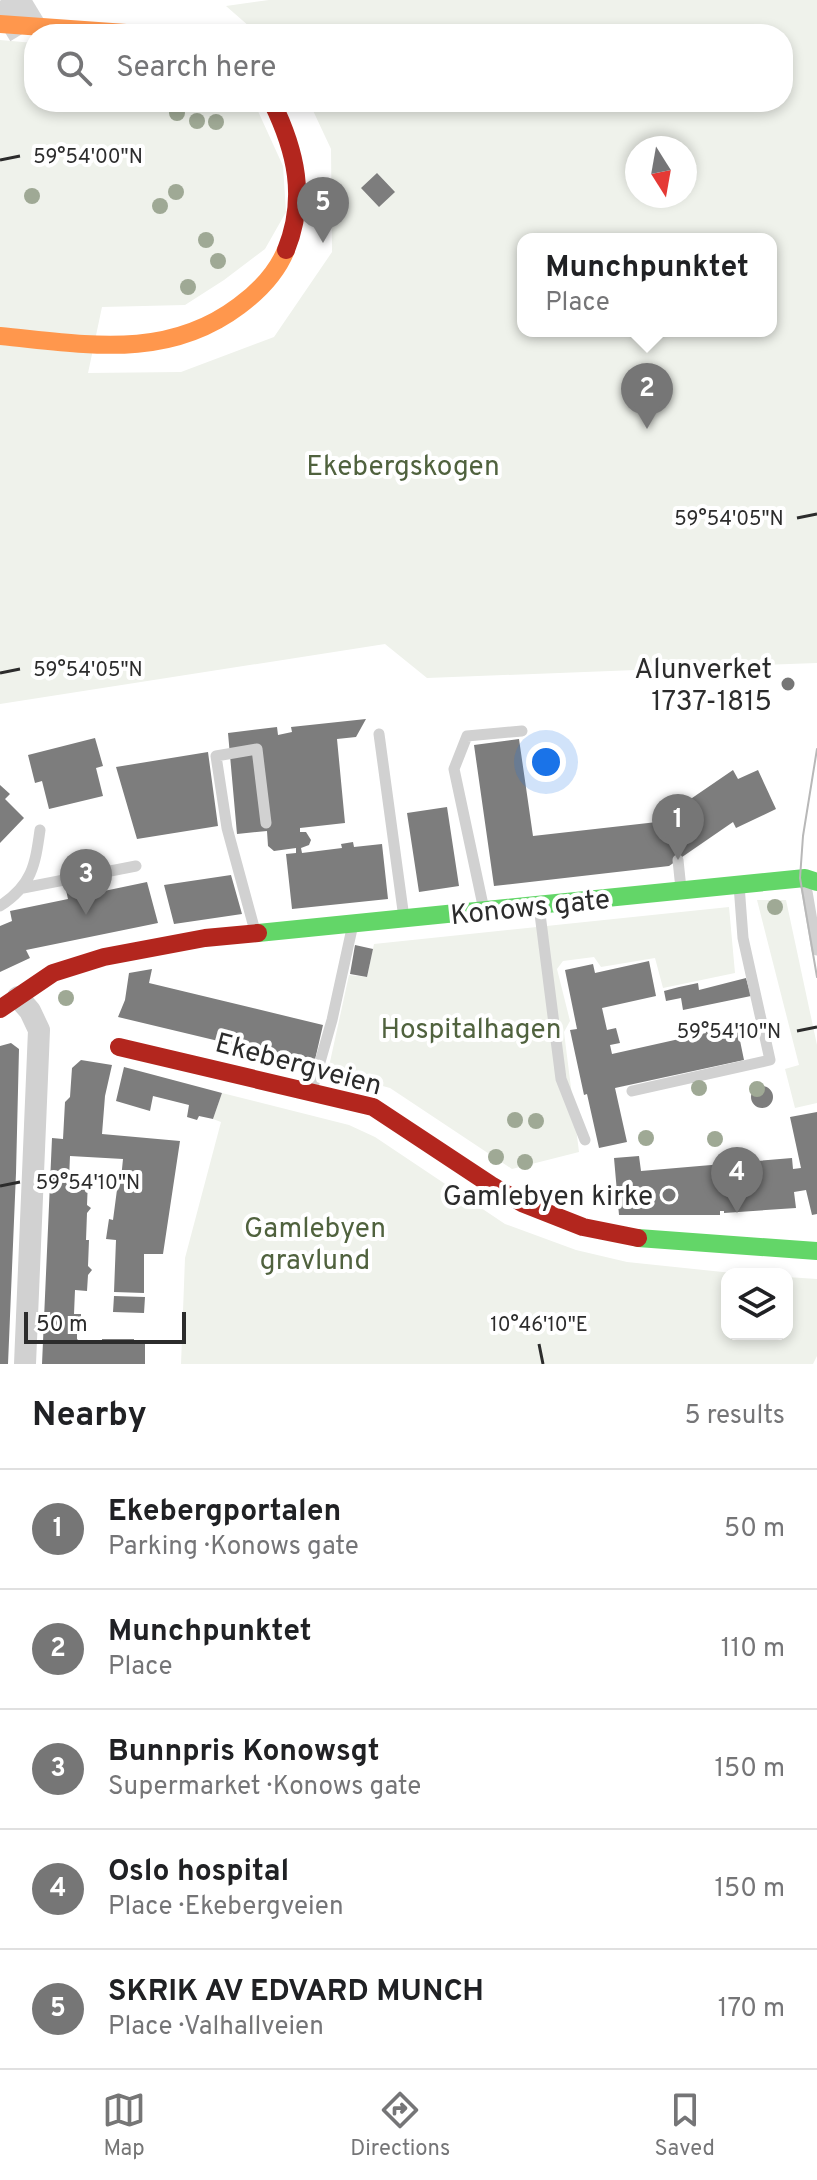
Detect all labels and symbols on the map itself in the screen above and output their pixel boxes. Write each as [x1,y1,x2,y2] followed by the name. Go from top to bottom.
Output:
[625,136,697,208] north arrow
[33,145,143,171] text: 59°54'00"N
[297,177,349,243] pin: 5
[621,363,673,429] pin: 2
[306,450,500,486] park label: Ekebergskogen
[674,507,784,533] text: 59°54'05"N
[634,653,772,721] place label: Alunverket 1737-1815
[33,658,143,684] text: 59°54'05"N
[779,675,797,693] marker: Alunverket 1737-1815
[526,742,566,782] your location
[652,794,704,860] pin: 1
[60,849,112,915] pin: 3
[449,883,612,935] street label: Konows gate
[380,1013,562,1049] park label: Hospitalhagen
[677,1020,781,1046] text: 59°54'10"N
[211,1026,386,1105] street label: Ekebergveien
[711,1147,763,1213] pin: 4
[36,1171,140,1197] text: 59°54'10"N
[443,1180,653,1216] place label: Gamlebyen kirke
[660,1186,678,1204] marker: Gamlebyen kirke
[244,1212,386,1280] park label: Gamlebyen gravlund
[24,1308,186,1344] scale bar
[490,1313,588,1339] text: 10°46'10"E

